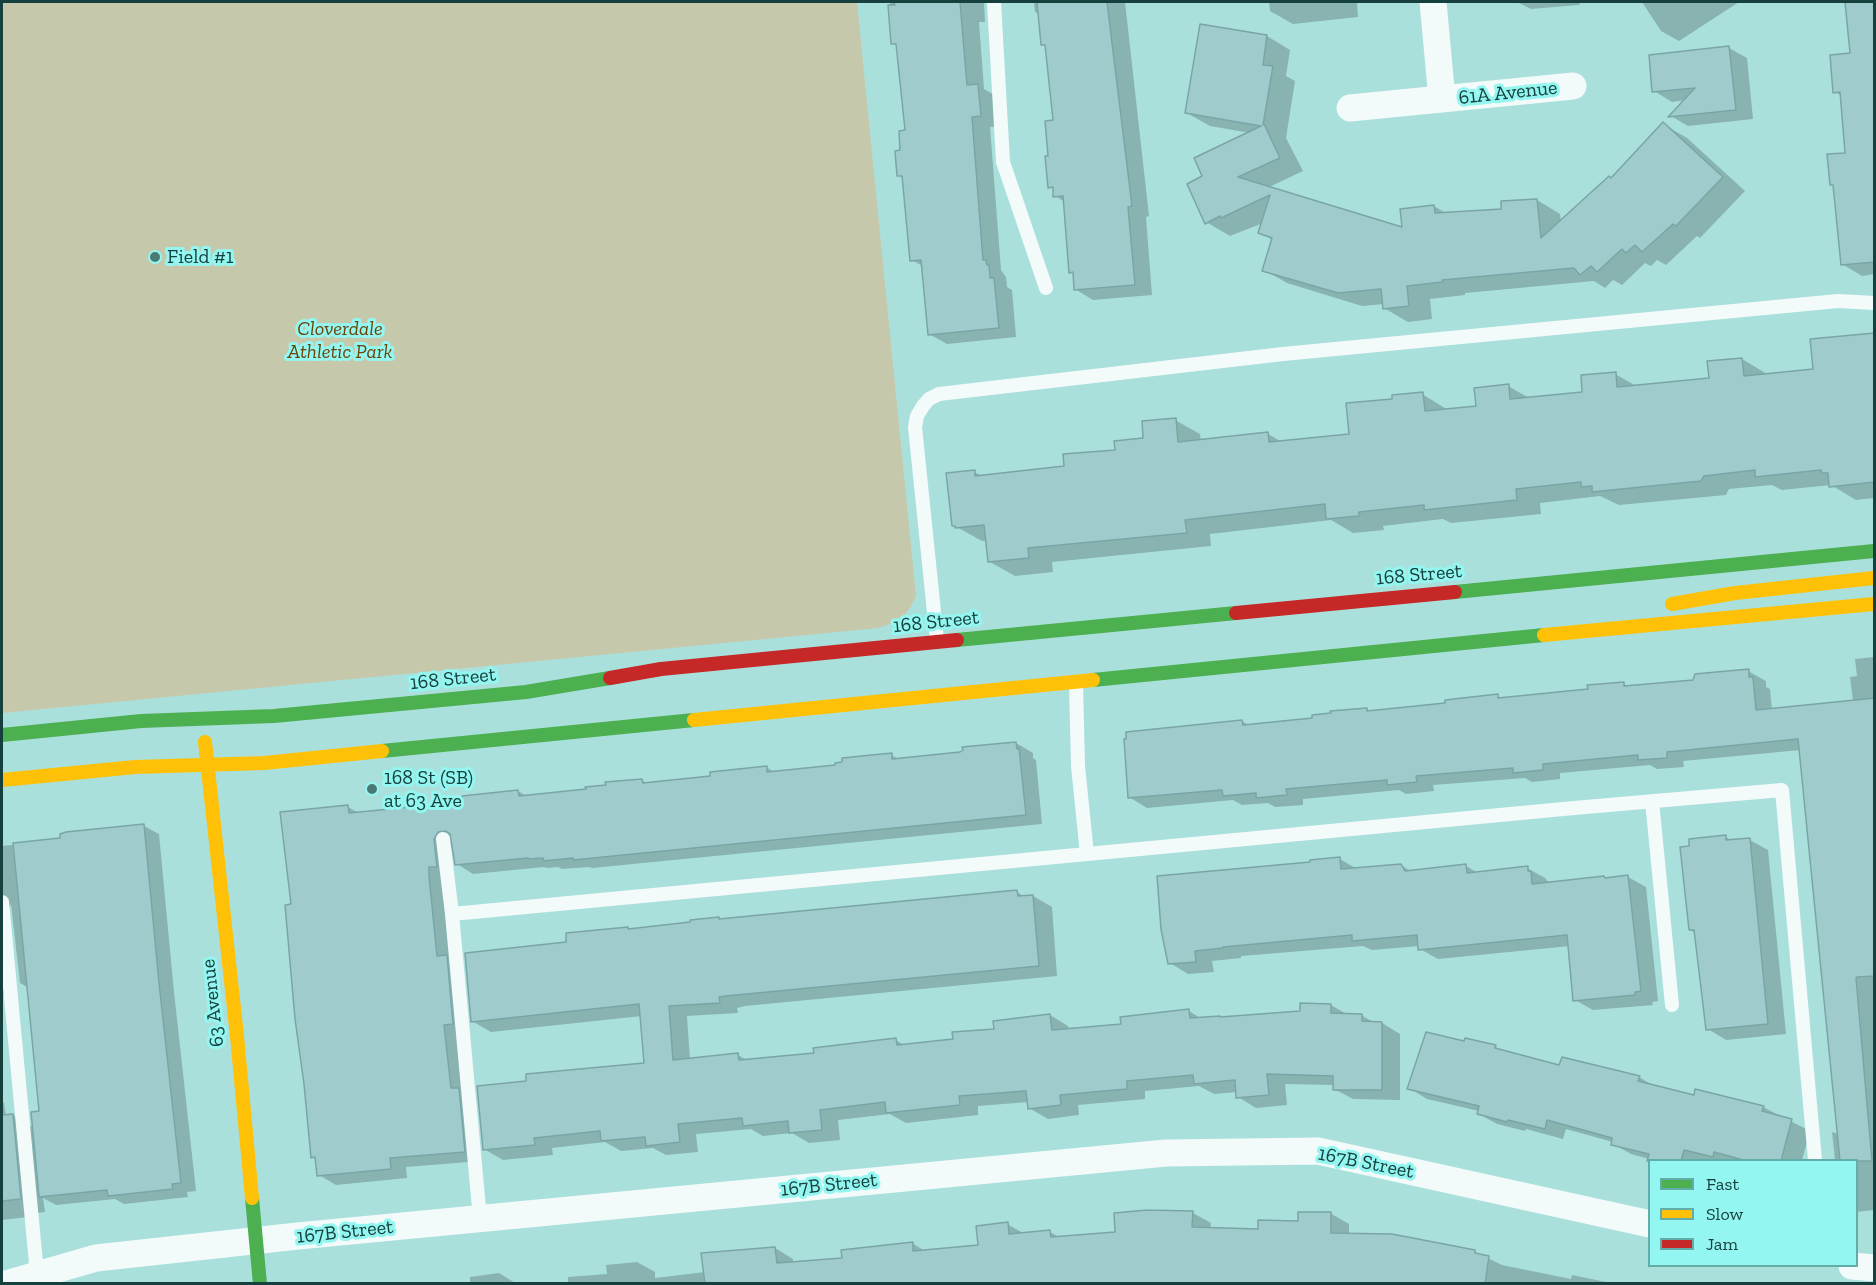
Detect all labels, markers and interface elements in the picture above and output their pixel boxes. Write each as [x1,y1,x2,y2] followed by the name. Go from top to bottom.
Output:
[1457,76,1559,110] street label: 61A Avenue
[167,245,234,269] place label: Field #1
[148,250,162,264] marker: Field #1
[288,317,392,364] park label: Cloverdale Athletic Park
[1375,559,1463,591] street label: 168 Street
[892,606,980,638] street label: 168 Street
[409,663,497,695] street label: 168 Street
[384,766,473,813] place label: 168 St (SB) at 63 Ave
[365,782,379,796] marker: 168 St (SB) at 63 Ave
[196,958,230,1048] street label: 63 Avenue
[1316,1142,1416,1184] street label: 167B Street
[1648,1159,1858,1267] legend
[779,1168,879,1202] street label: 167B Street
[1706,1173,1739,1195] text: Fast
[1706,1203,1743,1225] text: Slow
[295,1215,395,1249] street label: 167B Street
[1706,1233,1738,1255] text: Jam

